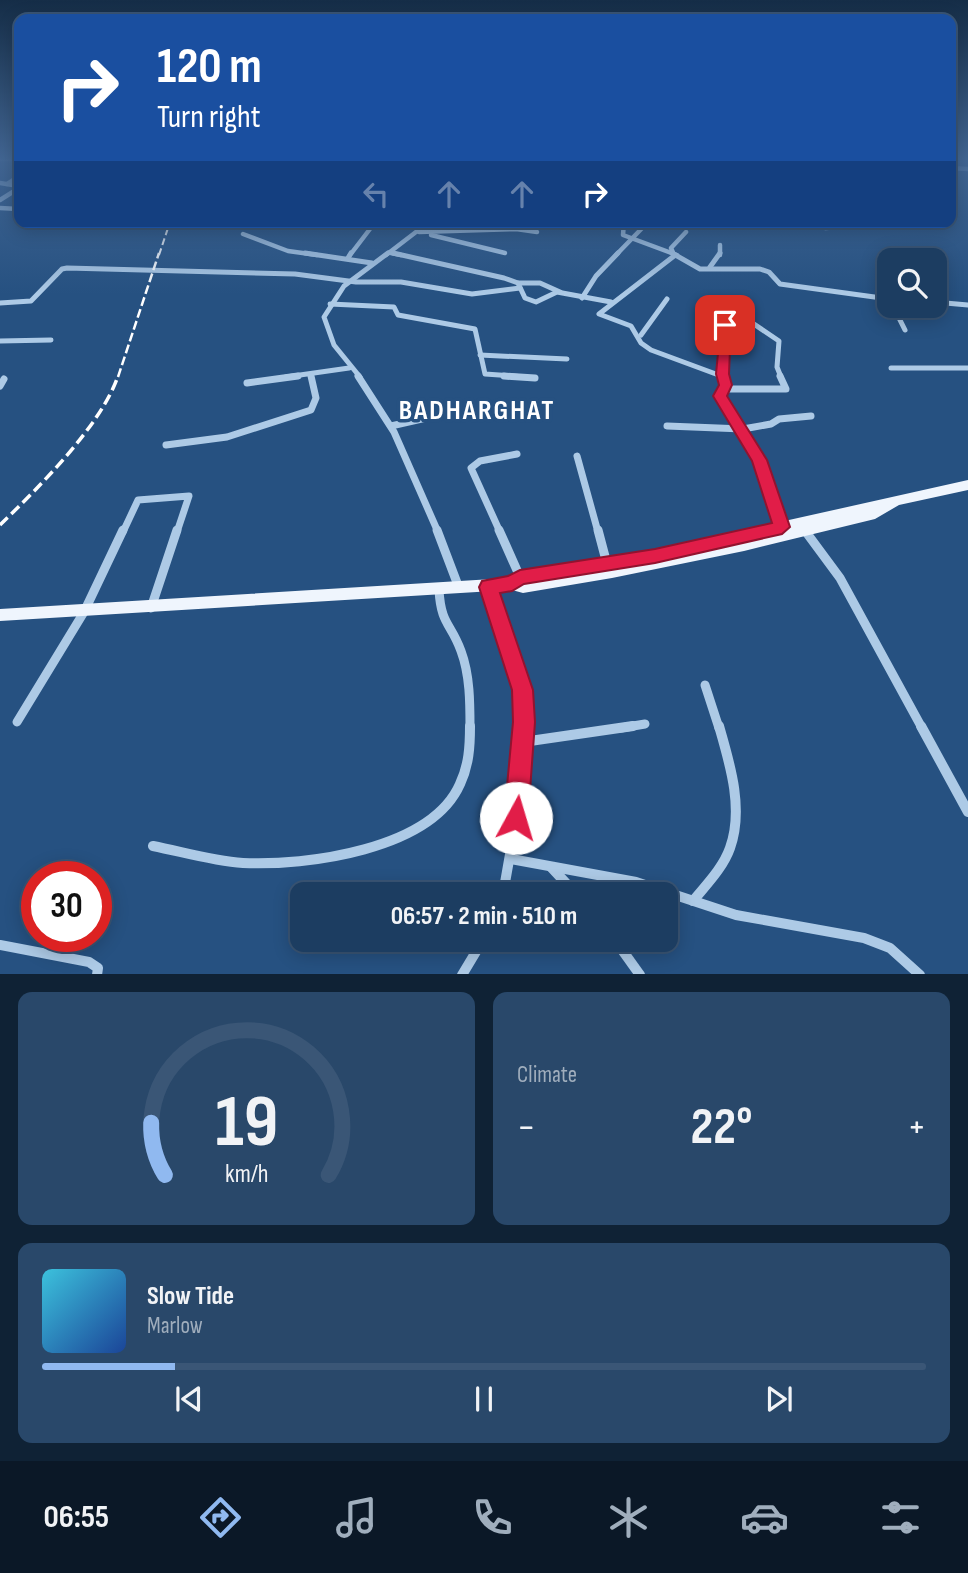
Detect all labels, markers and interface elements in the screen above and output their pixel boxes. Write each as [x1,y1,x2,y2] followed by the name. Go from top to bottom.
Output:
[157,38,262,97] text: 120 m
[42,42,133,133] icon: right
[157,98,261,137] text: Turn right
[357,175,395,213] icon: left
[430,175,468,213] icon: ahead
[503,175,541,213] icon: ahead
[576,175,614,213] icon: right
[877,248,947,318] map controls
[877,248,947,318] button: search
[695,295,755,355] pin
[706,306,744,344] icon: arrive
[399,394,555,427] district label: BADHARGHAT
[479,781,553,855] position arrow
[21,861,112,952] speed limit sign: 30
[391,901,577,932] text: 06:57 · 2 min · 510 m
[517,1061,577,1089] text: Climate
[215,1079,278,1167] text: 19
[690,1096,753,1159] text: 22°
[517,1105,536,1150] text: −
[907,1105,926,1150] text: +
[225,1158,268,1189] text: km/h
[147,1281,234,1312] text: Slow Tide
[147,1312,203,1340] text: Marlow
[170,1380,208,1418] icon: previous
[465,1380,503,1418] icon: pause
[760,1380,798,1418] icon: next
[196,1493,245,1542] icon: directions
[332,1493,381,1542] icon: music
[468,1493,517,1542] icon: phone
[604,1493,653,1542] icon: climate
[740,1493,789,1542] icon: car
[876,1493,925,1542] icon: filters
[43,1498,109,1537] text: 06:55

